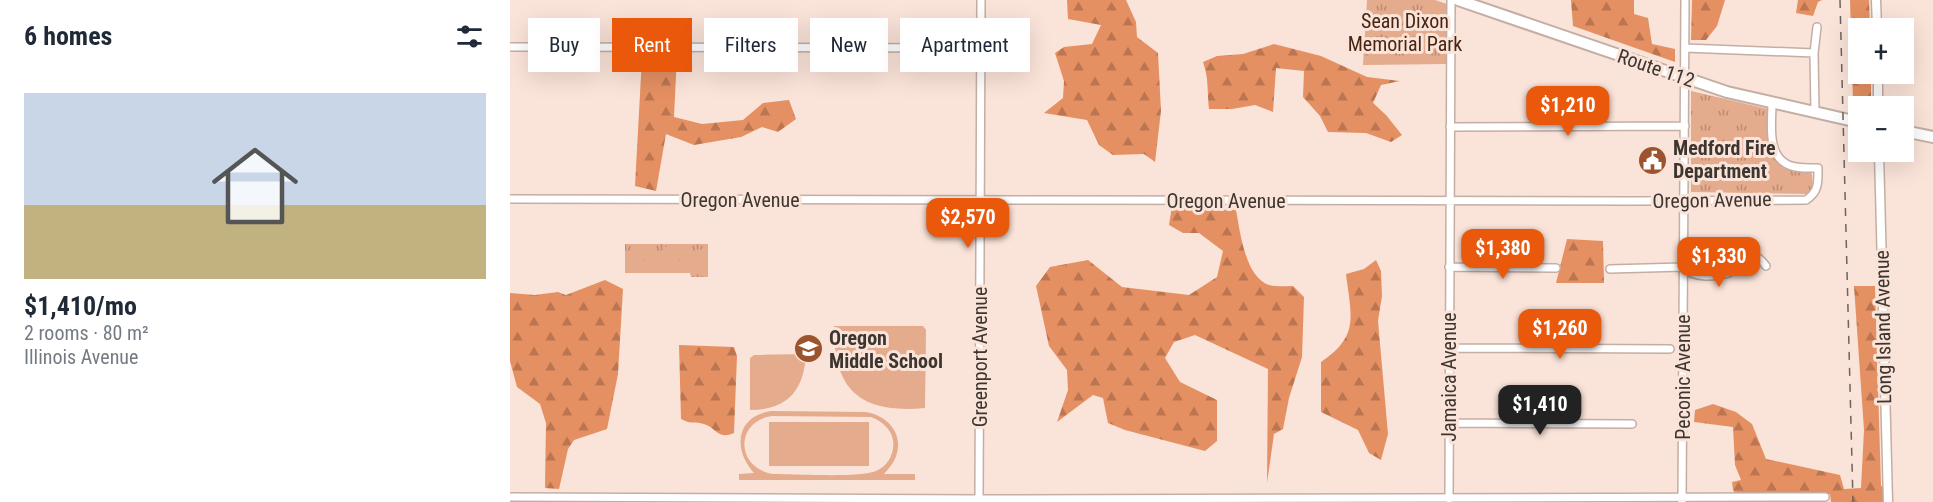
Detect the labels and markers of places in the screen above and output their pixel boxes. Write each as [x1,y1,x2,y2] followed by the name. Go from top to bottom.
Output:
[1519,86,1617,137] pin: $1,210
[1673,136,1776,183] place label: Medford Fire Department
[1636,144,1668,176] public building icon: Medford Fire Department
[919,198,1017,249] pin: $2,570
[1454,229,1552,280] pin: $1,380
[1670,237,1768,288] pin: $1,330
[1511,309,1609,360] pin: $1,260
[829,326,943,373] place label: Oregon Middle School
[792,333,824,365] school or university icon: Oregon Middle School
[1491,385,1589,436] pin: $1,410

